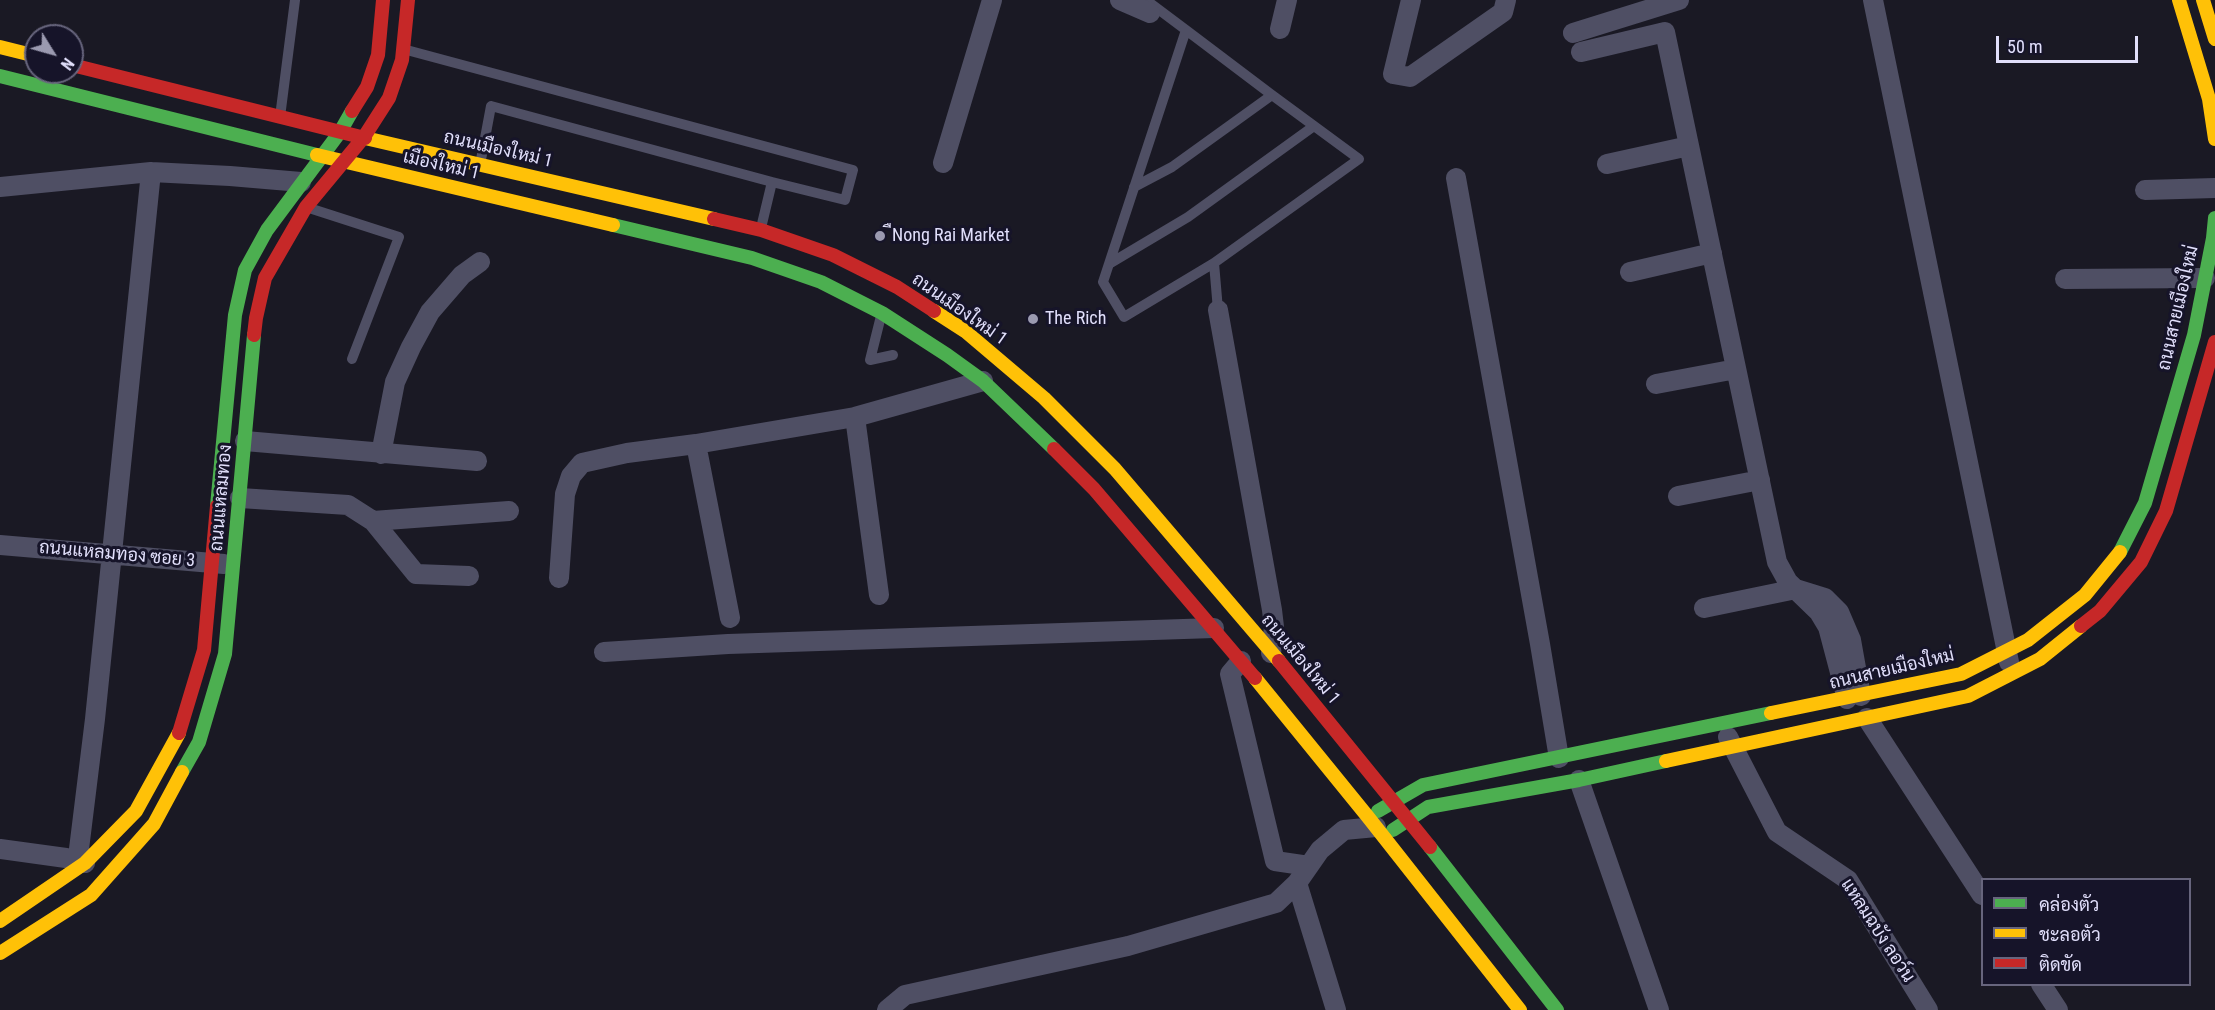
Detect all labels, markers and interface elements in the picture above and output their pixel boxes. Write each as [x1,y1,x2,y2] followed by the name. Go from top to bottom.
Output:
[24,24,84,84] north arrow
[1999,24,2142,62] scale bar
[2007,36,2042,57] text: 50 m
[57,54,78,74] text: N
[441,127,555,173] street label: ถนนเมืองใหม่ 1
[401,147,481,185] street label: เมืองใหม่ 1
[892,225,1010,247] place label: ืNong Rai Market
[873,229,887,243] marker: ืNong Rai Market
[2154,243,2204,373] street label: ถนนสายเมืองใหม่
[907,269,1011,351] street label: ถนนเมืองใหม่ 1
[1045,308,1106,330] place label: The Rich
[1026,312,1040,326] marker: The Rich
[207,444,237,552] street label: ถนนแหลมทอง
[38,537,196,573] street label: ถนนแหลมทอง ซอย 3
[1256,611,1344,709] street label: ถนนเมืองใหม่ 1
[1827,645,1957,695] street label: ถนนสายเมืองใหม่
[1835,875,1919,987] street label: แหลมฉบัง ลอว์น
[1981,878,2191,986] legend
[2039,894,2099,915] text: คล่องตัว
[2039,924,2101,945] text: ชะลอตัว
[2039,954,2082,975] text: ติดขัด

